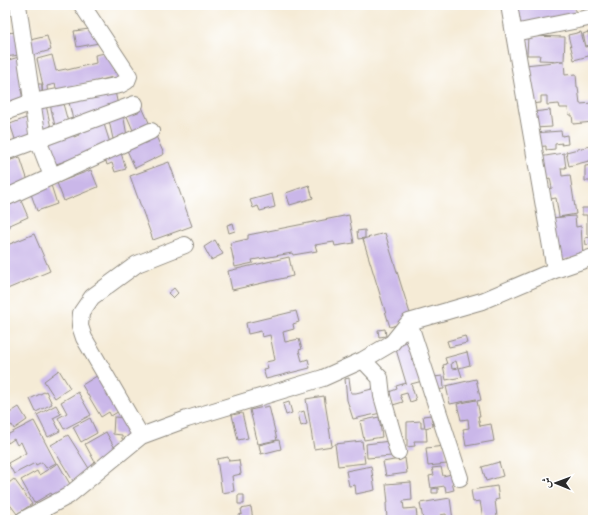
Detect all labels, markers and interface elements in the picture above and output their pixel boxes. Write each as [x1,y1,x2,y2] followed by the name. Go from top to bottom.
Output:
[536,463,576,503] north arrow
[539,477,553,488] text: ش

